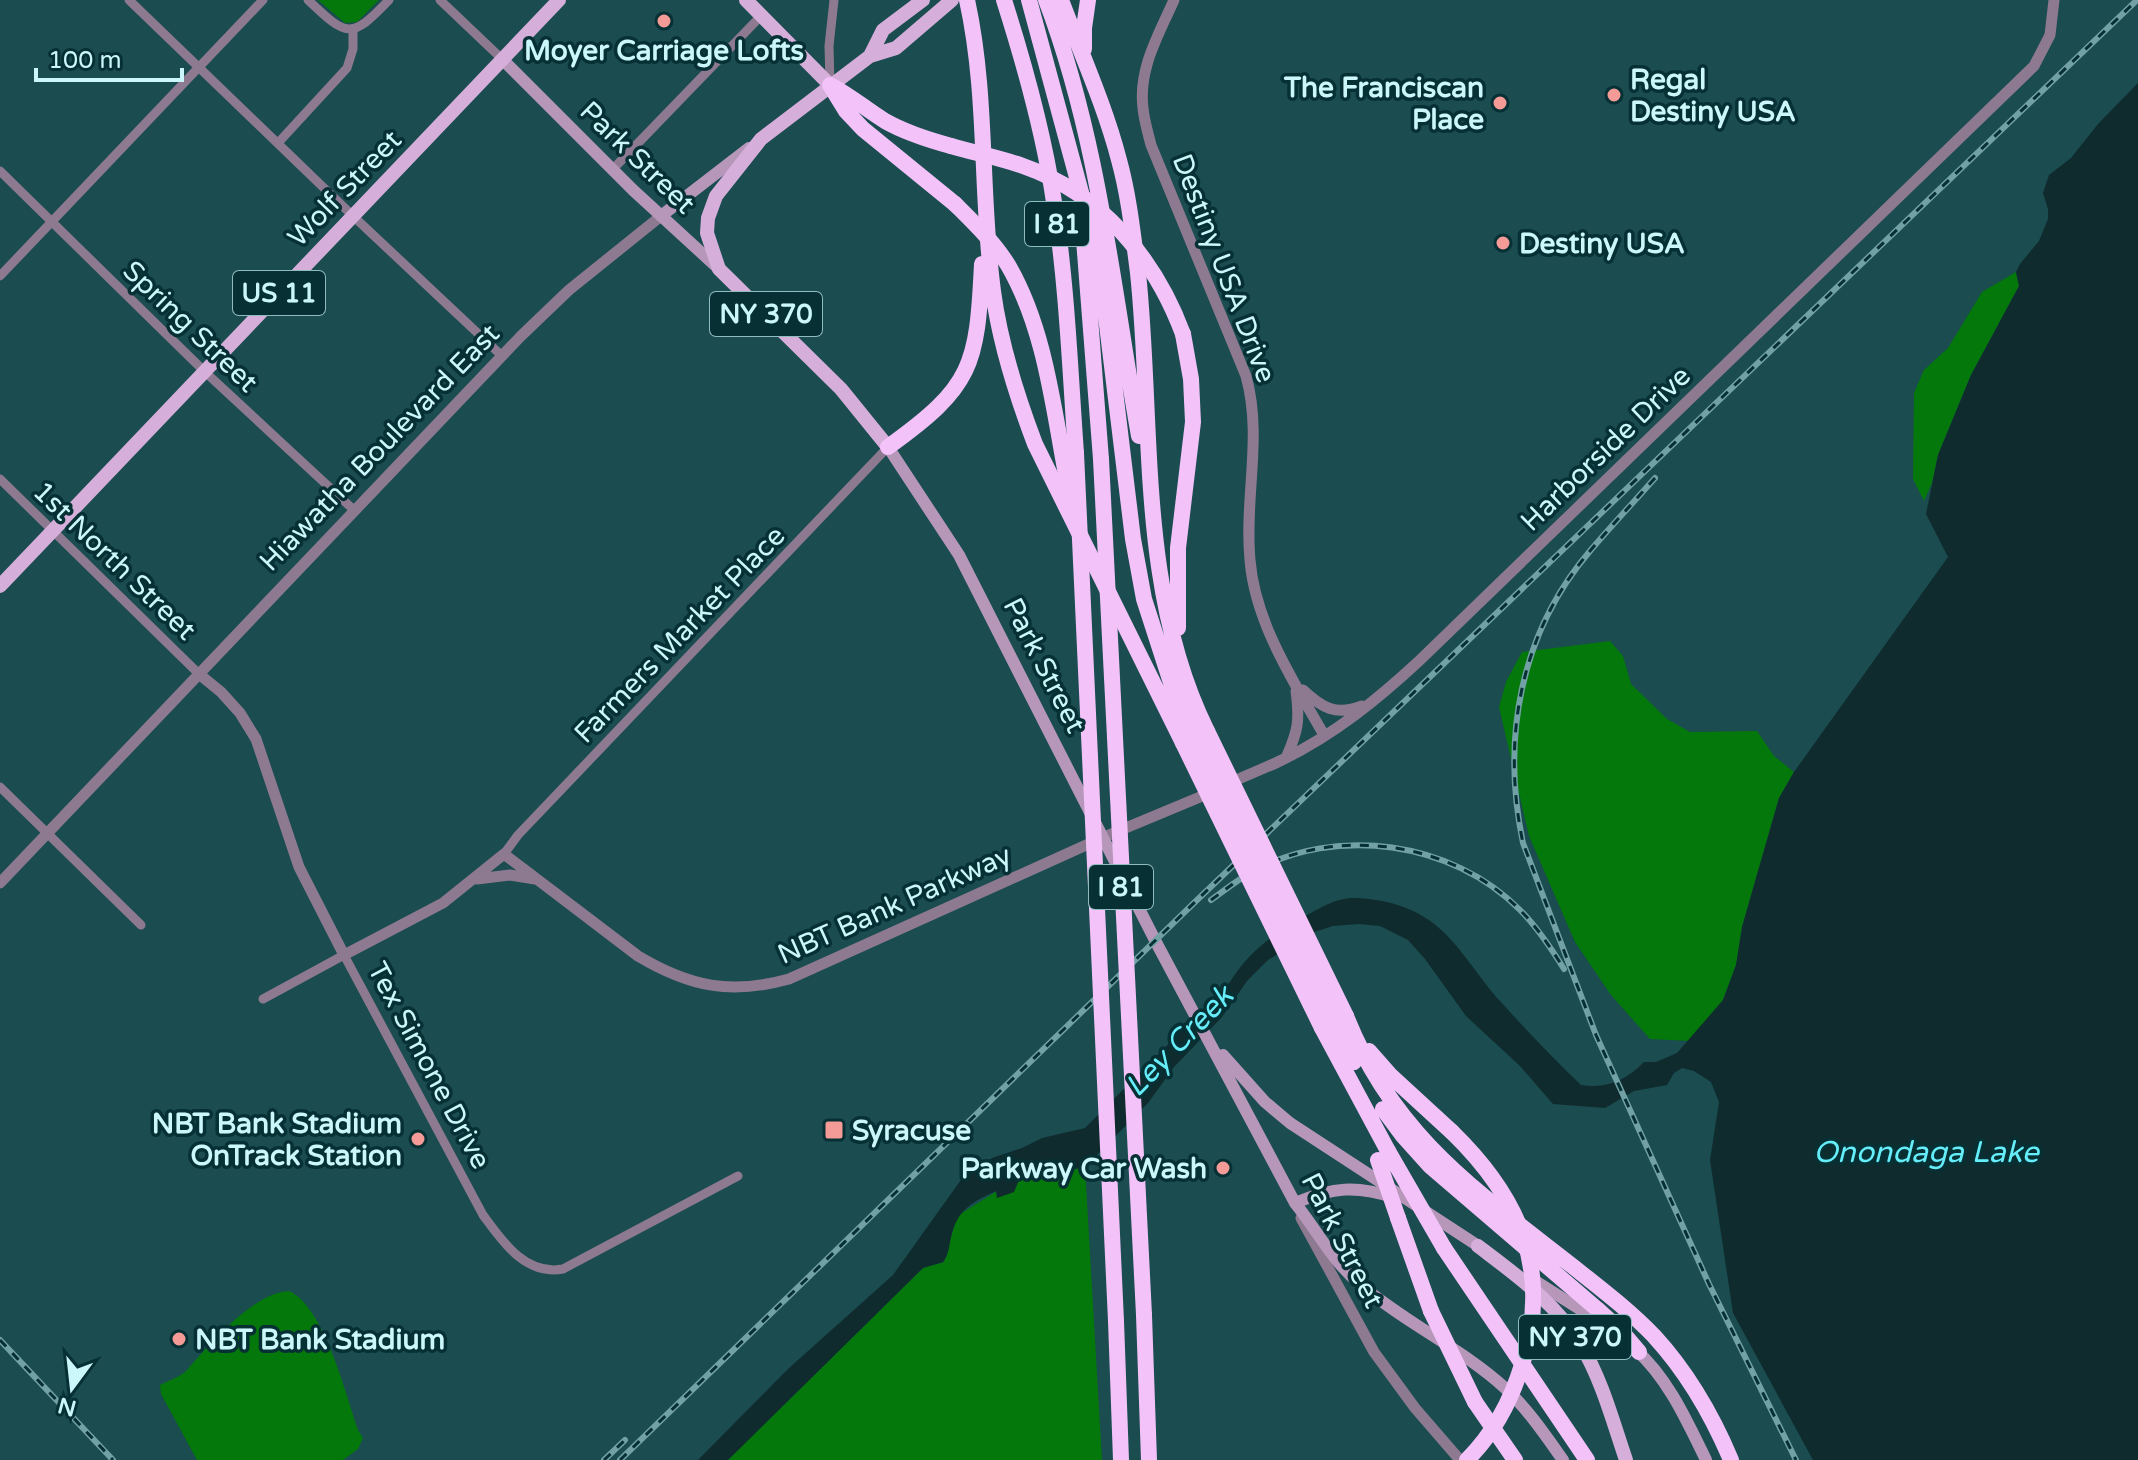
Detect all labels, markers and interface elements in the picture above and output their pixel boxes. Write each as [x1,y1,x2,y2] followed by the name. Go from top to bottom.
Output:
[655,12,673,30] marker: Moyer Carriage Lofts
[36,32,182,82] scale bar
[524,34,804,68] place label: Moyer Carriage Lofts
[48,46,122,75] text: 100 m
[1630,63,1796,129] place label: Regal Destiny USA
[1283,71,1484,137] place label: The Franciscan Place
[1605,86,1623,104] marker: Regal Destiny USA
[573,94,702,221] street label: Park Street
[1491,94,1509,112] marker: The Franciscan Place
[281,123,409,254] street label: Wolf Street
[1165,149,1283,387] street label: Destiny USA Drive
[1025,202,1089,246] road number: I 81
[1519,227,1685,261] place label: Destiny USA
[1494,234,1512,252] marker: Destiny USA
[116,254,265,400] street label: Spring Street
[233,271,325,315] road number: US 11
[710,292,822,336] road number: NY 370
[253,317,507,578] street label: Hiawatha Boulevard East
[1514,359,1698,538] street label: Harborside Drive
[26,474,203,647] street label: 1st North Street
[567,519,792,750] street label: Farmers Market Place
[996,592,1093,739] street label: Park Street
[772,838,1016,972] street label: NBT Bank Parkway
[1089,865,1153,909] road number: I 81
[360,956,498,1175] street label: Tex Simone Drive
[1117,976,1243,1105] water label: Ley Creek
[152,1107,402,1173] place label: NBT Bank Stadium OnTrack Station
[852,1114,971,1148] place label: Syracuse
[823,1119,845,1141] marker: Syracuse
[409,1130,427,1148] marker: NBT Bank Stadium OnTrack Station
[1813,1134,2041,1171] water label: Onondaga Lake
[961,1152,1207,1186] place label: Parkway Car Wash
[1214,1159,1232,1177] marker: Parkway Car Wash
[1294,1167,1391,1314] street label: Park Street
[1519,1315,1631,1359] road number: NY 370
[195,1323,445,1357] place label: NBT Bank Stadium
[170,1330,188,1348] marker: NBT Bank Stadium
[32,1348,112,1428] north arrow
[55,1392,79,1421] text: N

